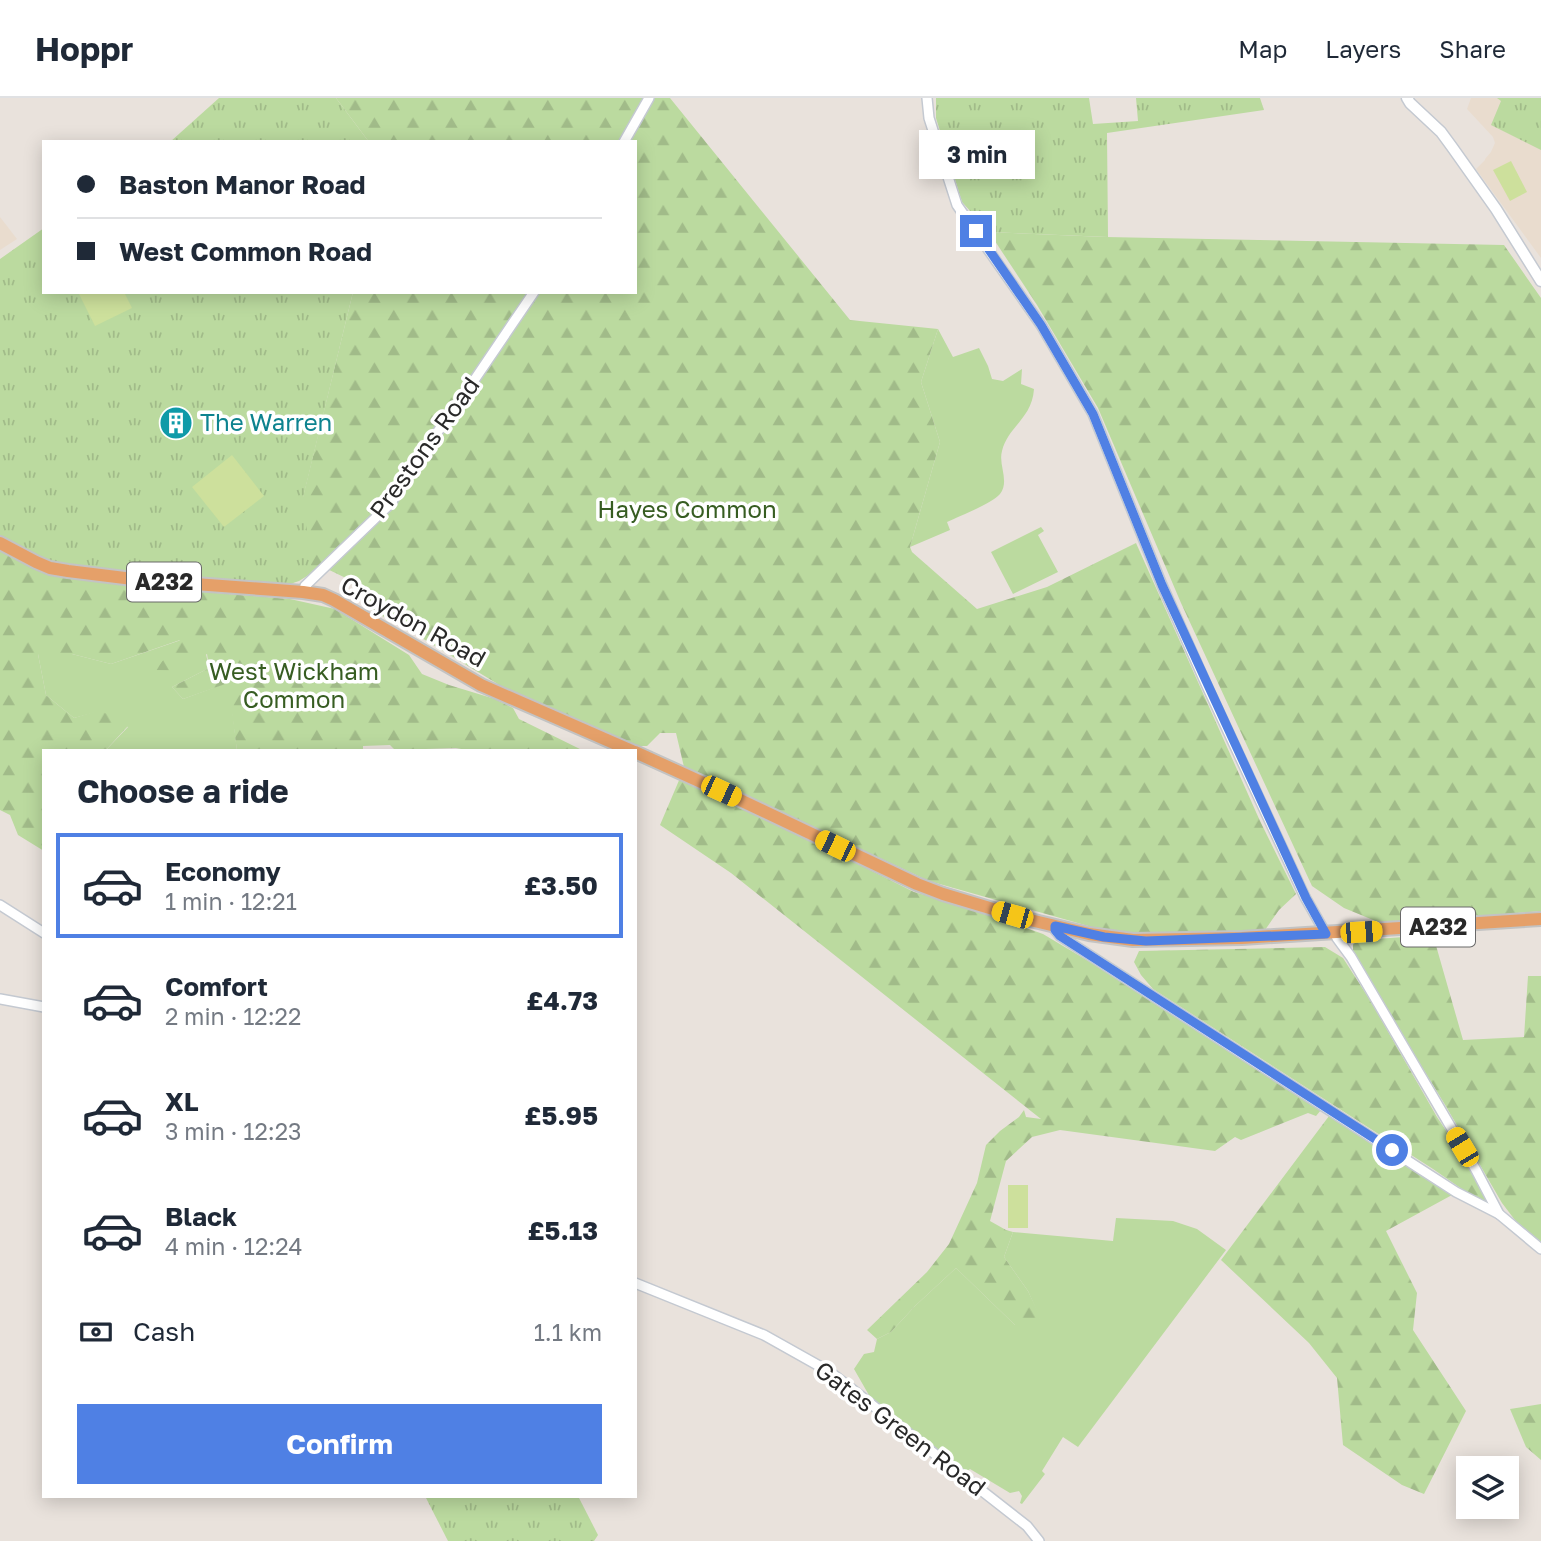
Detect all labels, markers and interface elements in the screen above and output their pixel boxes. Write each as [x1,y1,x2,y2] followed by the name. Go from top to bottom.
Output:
[35,29,133,68] text: Hoppr
[1238,34,1287,63] text: Map
[1325,34,1401,63] text: Layers
[1439,34,1506,63] text: Share
[918,130,1034,178] callout: 3 min
[947,140,1007,168] text: 3 min
[119,169,366,200] text: Baston Manor Road
[960,215,992,247] route end
[119,236,372,267] text: West Common Road
[363,371,485,524] street label: Prestons Road
[157,404,195,442] building icon: The Warren
[200,407,332,436] place label: The Warren
[597,494,777,523] park label: Hayes Common
[127,562,201,602] road number: A232
[336,569,491,672] street label: Croydon Road
[209,656,379,713] park label: West Wickham Common
[77,772,289,810] text: Choose a ride
[698,773,745,809] car
[812,827,859,865] car
[81,854,144,917] icon: car
[165,856,281,887] text: Economy
[524,870,598,901] text: £3.50
[165,887,297,915] text: 1 min · 12:21
[989,899,1036,931] car
[1401,908,1475,946] road number: A232
[1340,920,1383,944] car
[81,969,144,1032] icon: car
[165,971,268,1002] text: Comfort
[526,985,598,1016] text: £4.73
[165,1002,301,1030] text: 2 min · 12:22
[81,1084,144,1147] icon: car
[165,1086,199,1117] text: XL
[524,1100,598,1131] text: £5.95
[165,1117,301,1145] text: 3 min · 12:23
[1443,1124,1482,1170] car
[1376,1134,1408,1166] route start
[81,1199,144,1262] icon: car
[165,1201,237,1232] text: Black
[527,1215,598,1246] text: £5.13
[165,1232,303,1260] text: 4 min · 12:24
[77,1313,115,1351] icon: cash
[133,1316,195,1347] text: Cash
[534,1318,602,1346] text: 1.1 km
[810,1354,992,1501] street label: Gates Green Road
[77,1404,602,1484] button: Confirm
[1456,1456,1519,1519] map controls
[1456,1456,1519,1519] button: layers

